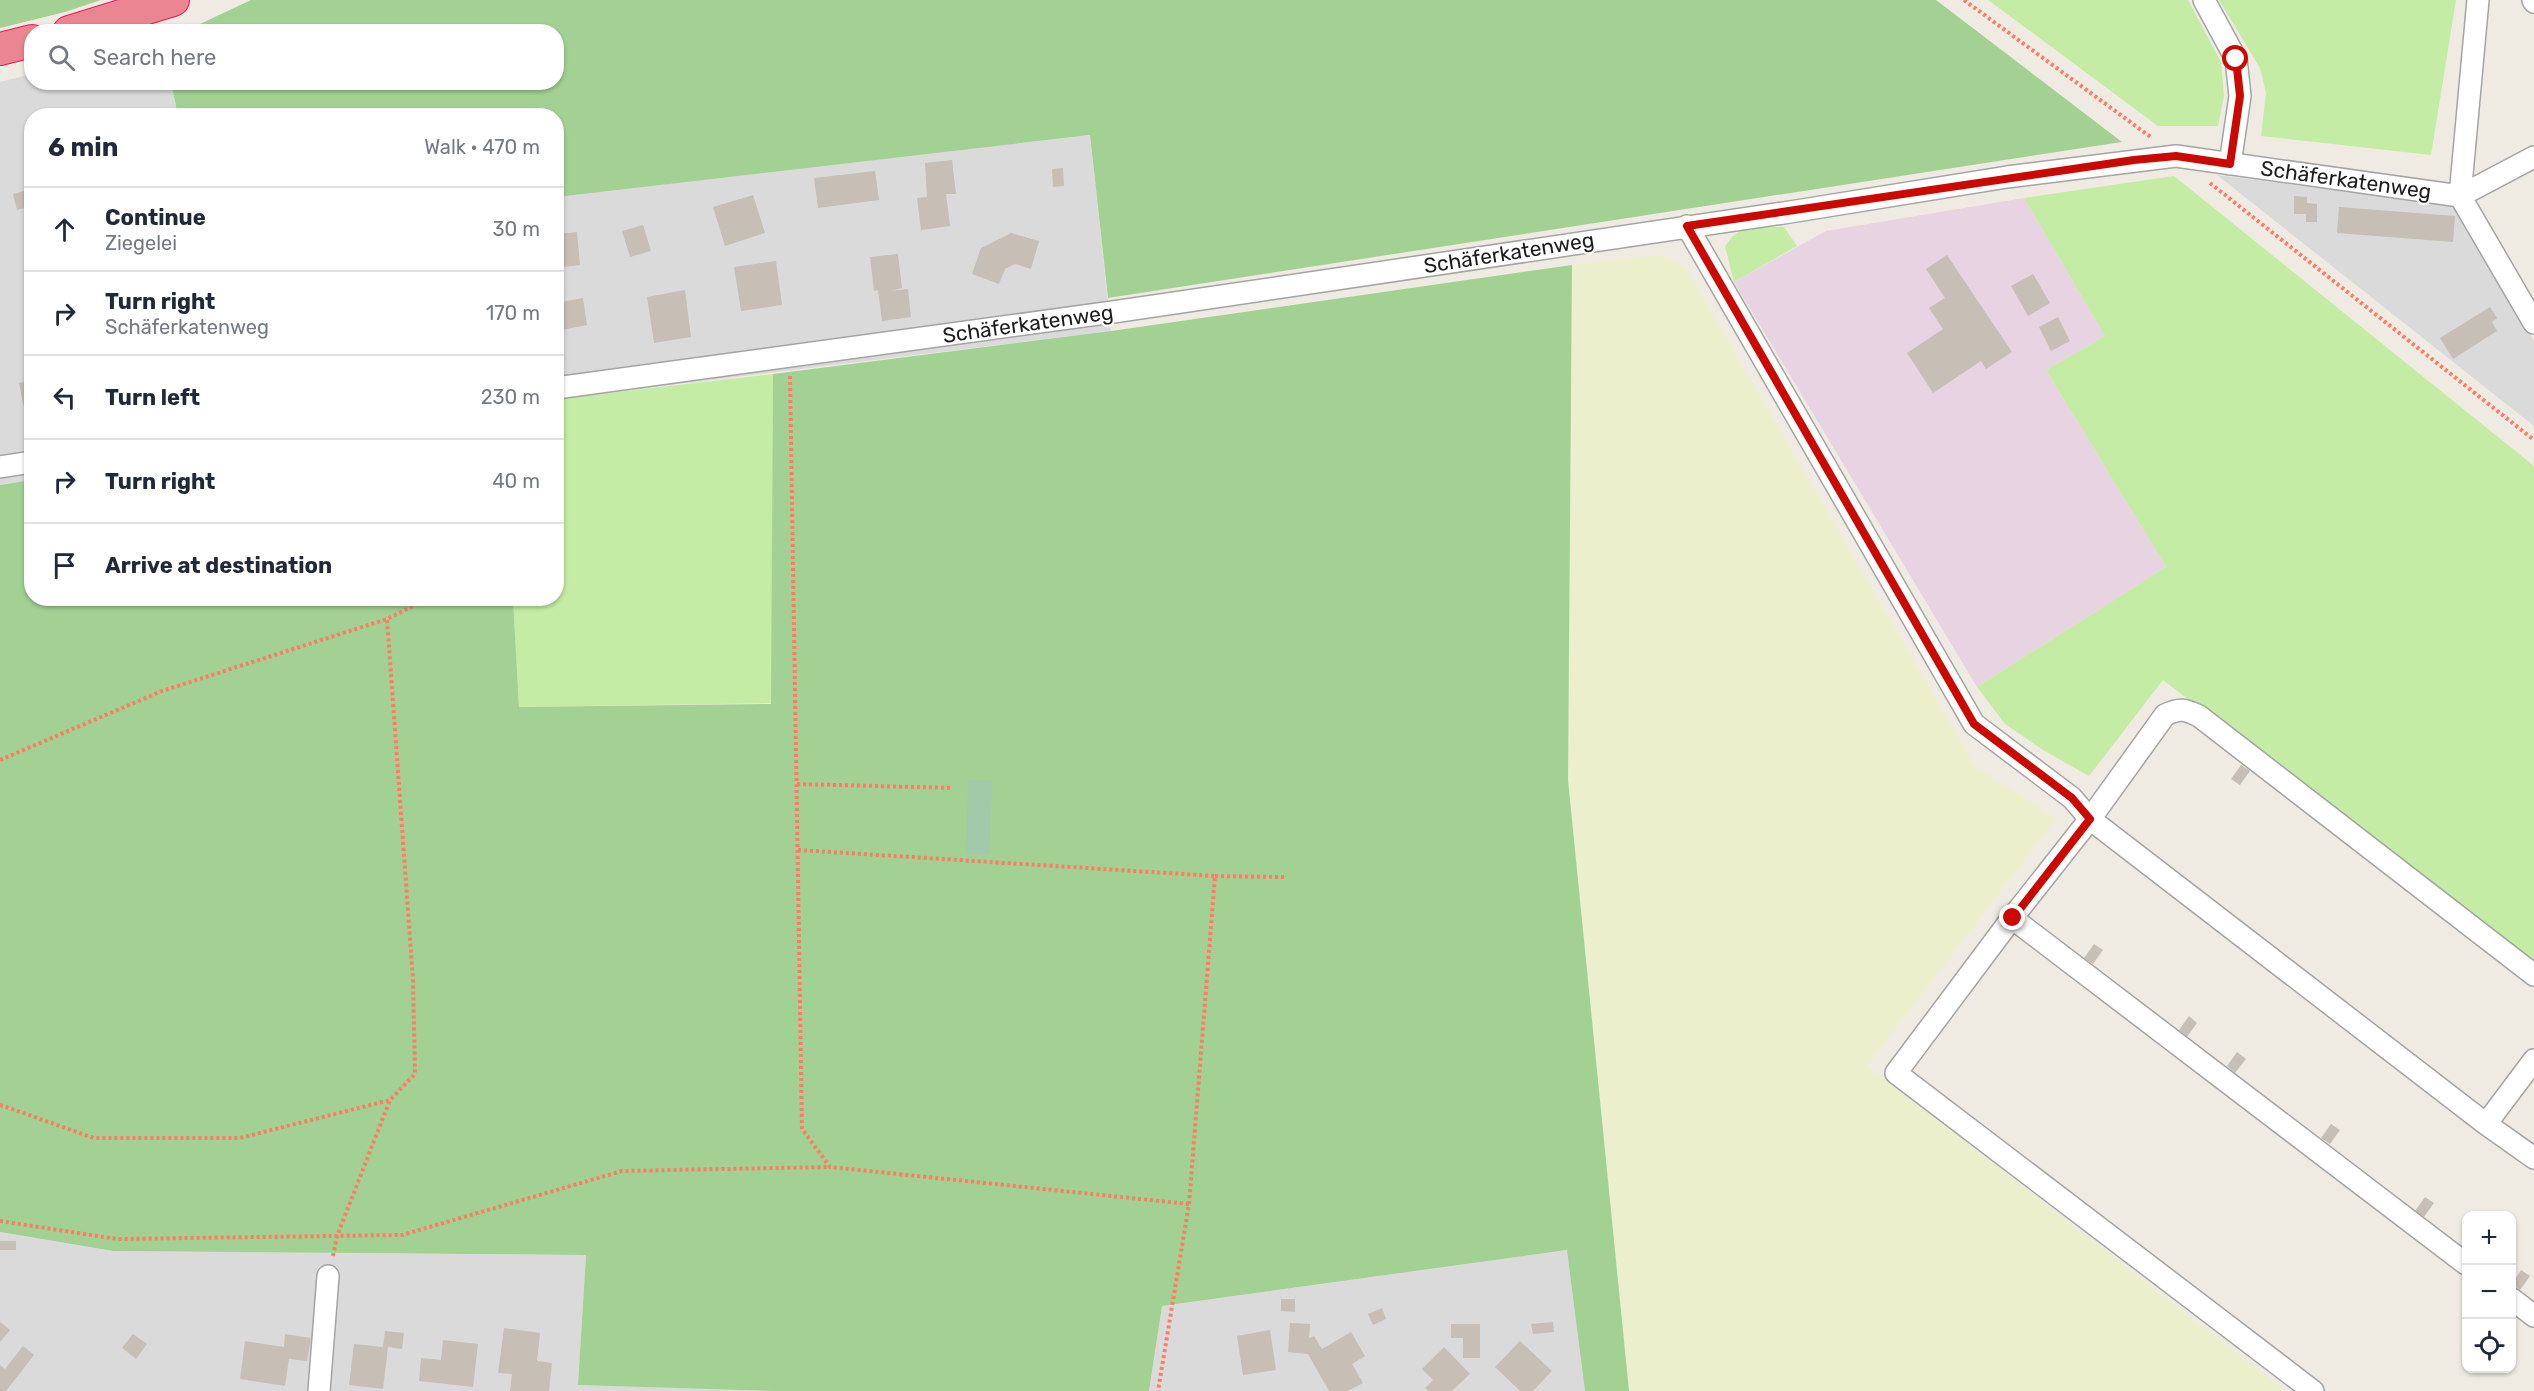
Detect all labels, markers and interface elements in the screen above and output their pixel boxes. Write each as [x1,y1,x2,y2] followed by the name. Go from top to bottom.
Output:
[24,24,564,90] search box
[45,41,78,74] icon: search
[93,44,216,71] text: Search here
[2222,45,2248,71] route start
[48,132,118,163] text: 6 min
[424,135,540,159] text: Walk · 470 m
[2259,155,2433,204] street label: Schäferkatenweg
[105,204,206,231] text: Continue
[48,213,81,246] icon: ahead
[493,217,540,241] text: 30 m
[1422,227,1596,278] street label: Schäferkatenweg
[105,231,177,255] text: Ziegelei
[105,288,215,315] text: Turn right
[48,297,81,330] icon: right
[941,299,1115,348] street label: Schäferkatenweg
[486,301,540,325] text: 170 m
[105,315,269,339] text: Schäferkatenweg
[48,381,81,414] icon: left
[105,384,200,411] text: Turn left
[481,385,540,409] text: 230 m
[48,465,81,498] icon: right
[105,468,215,495] text: Turn right
[492,469,540,493] text: 40 m
[48,549,81,582] icon: arrive
[105,552,332,579] text: Arrive at destination
[1999,904,2025,930] route end
[2462,1211,2516,1373] map controls
[2462,1211,2516,1265] button: +
[2462,1265,2516,1319] button: −
[2462,1319,2516,1373] button: locate

